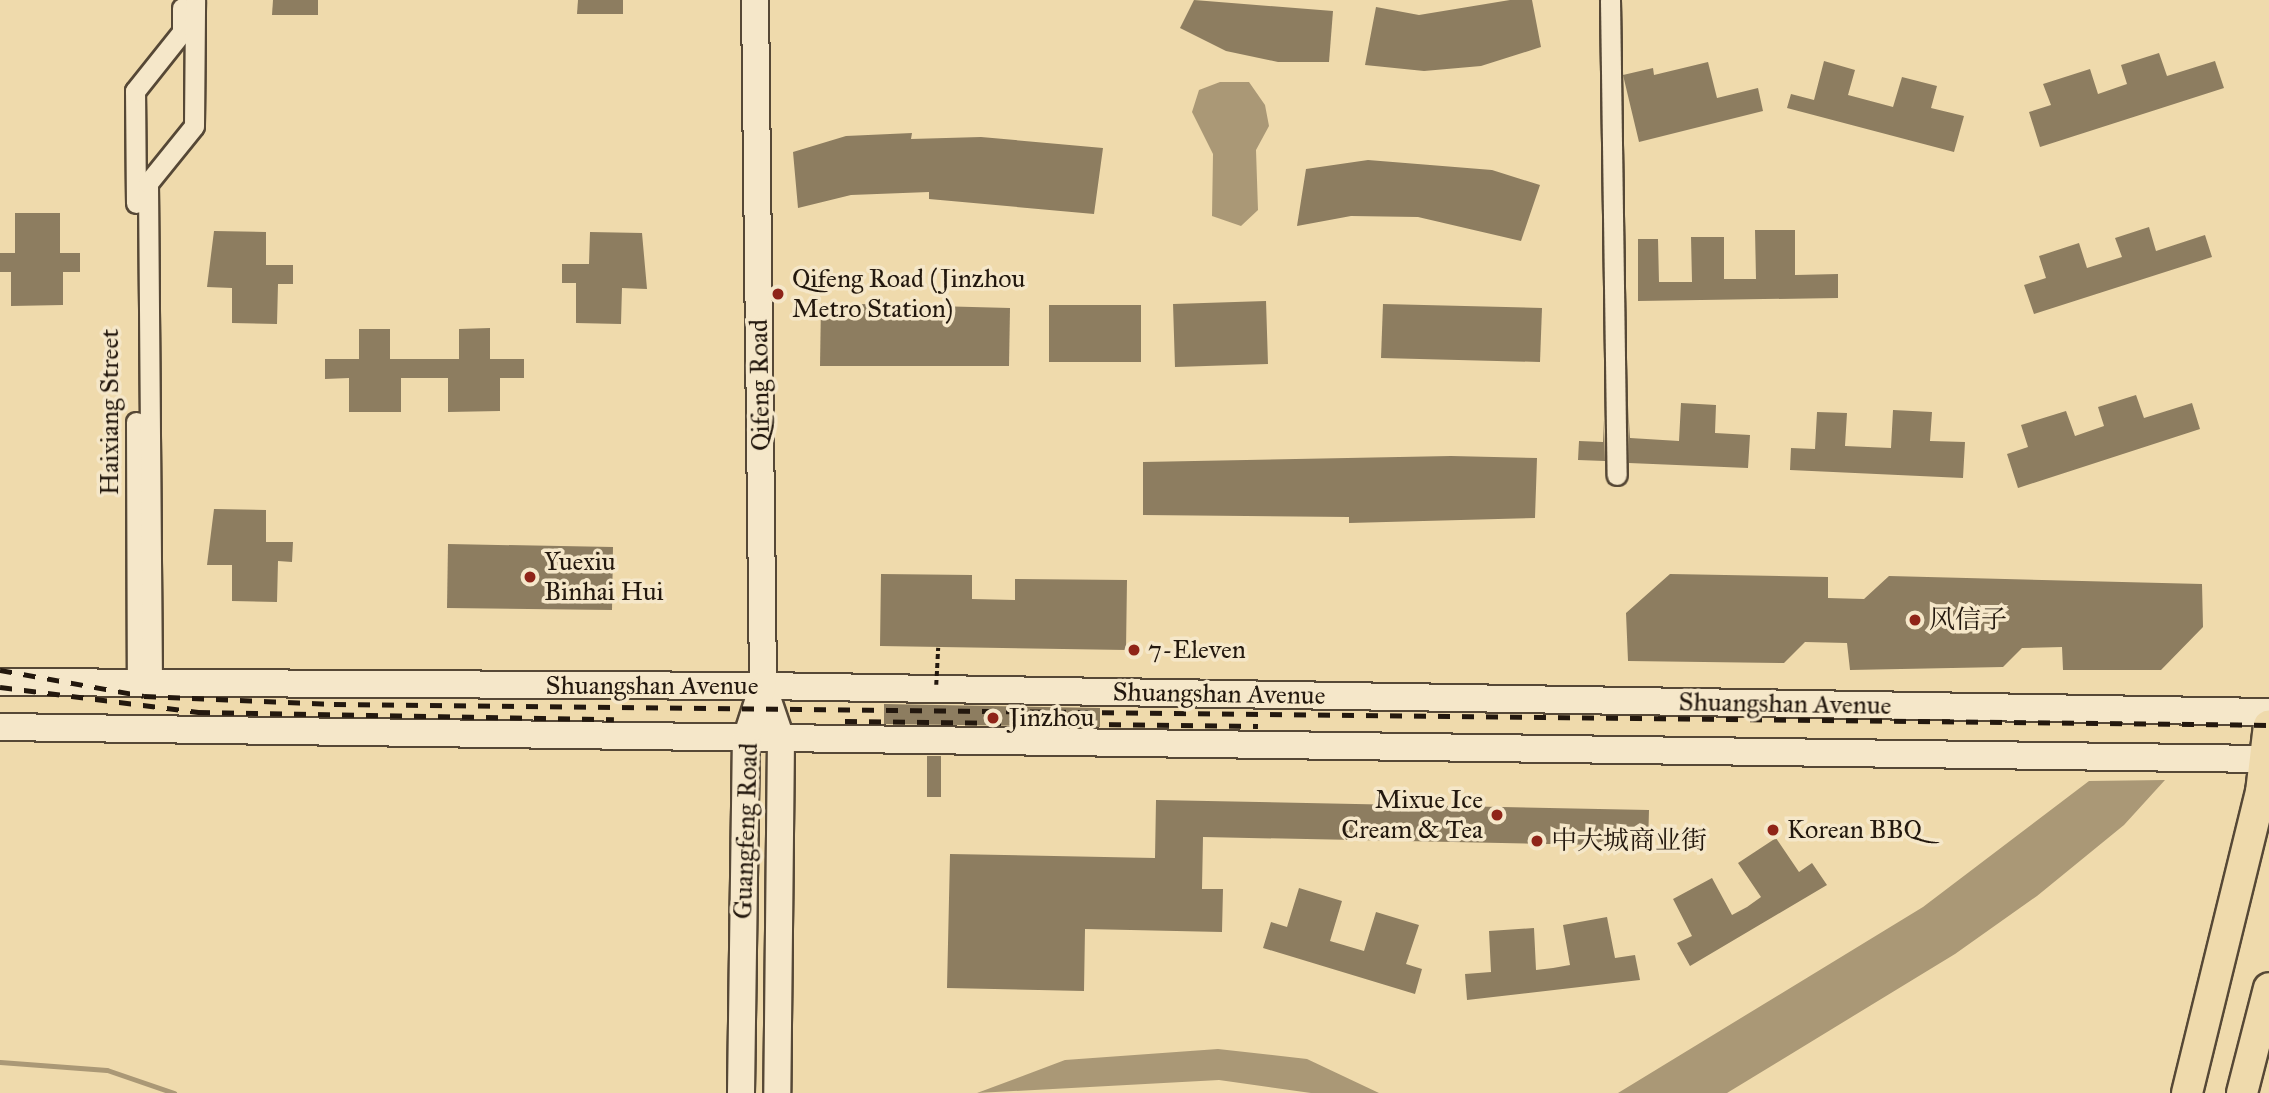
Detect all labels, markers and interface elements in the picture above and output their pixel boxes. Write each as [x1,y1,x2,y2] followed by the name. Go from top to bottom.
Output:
[792,263,1025,324] place label: Qifeng Road (Jinzhou Metro Station)
[770,286,786,302] marker: Qifeng Road (Jinzhou Metro Station)
[743,319,777,451] street label: Qifeng Road
[94,329,126,495] street label: Haixiang Street
[544,546,664,608] place label: Yuexiu Binhai Hui
[522,569,538,585] marker: Yuexiu Binhai Hui
[1929,604,2007,636] place label: 风信子
[1907,612,1923,628] marker: 风信子
[1148,634,1246,666] place label: 7-Eleven
[1126,642,1142,658] marker: 7-Eleven
[546,670,758,702] street label: Shuangshan Avenue
[1112,677,1326,711] street label: Shuangshan Avenue
[1678,687,1892,721] street label: Shuangshan Avenue
[1009,702,1094,734] place label: Jinzhou
[983,708,1003,728] marker: Jinzhou
[727,742,765,920] street label: Guangfeng Road
[1341,784,1483,846] place label: Mixue Ice Cream & Tea
[1489,807,1505,823] marker: Mixue Ice Cream & Tea
[1787,814,1922,846] place label: Korean BBQ
[1765,822,1781,838] marker: Korean BBQ
[1551,825,1707,857] place label: 中大城商业街
[1529,833,1545,849] marker: 中大城商业街

